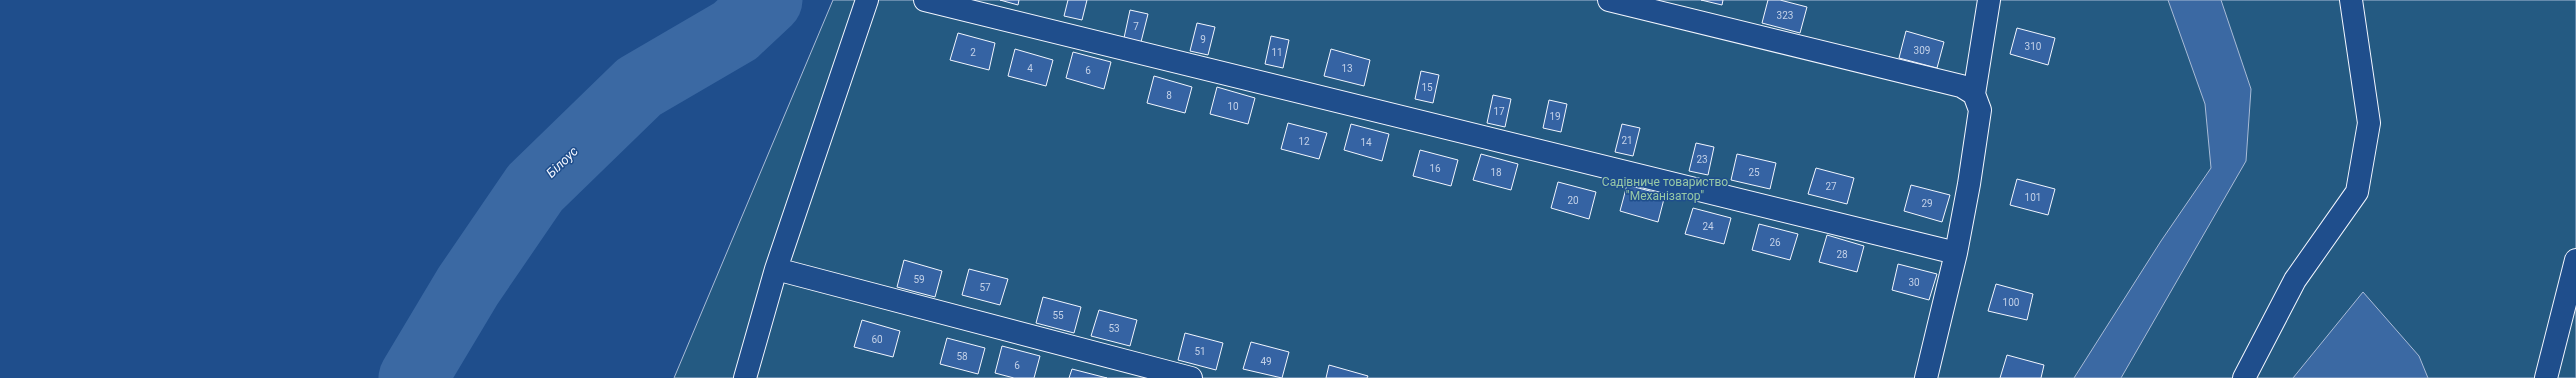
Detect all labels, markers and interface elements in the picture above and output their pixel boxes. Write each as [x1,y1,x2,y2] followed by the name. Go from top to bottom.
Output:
[1777,10,1793,21] house number: 323
[1133,21,1139,32] house number: 7
[1200,34,1206,45] house number: 9
[2025,41,2042,52] house number: 310
[1914,45,1930,56] house number: 309
[970,47,976,58] house number: 2
[1271,47,1283,58] house number: 11
[1027,63,1033,74] house number: 4
[1341,63,1353,74] house number: 13
[1085,65,1091,76] house number: 6
[1421,82,1433,93] house number: 15
[1166,90,1172,101] house number: 8
[1227,101,1239,112] house number: 10
[1493,106,1505,117] house number: 17
[1549,111,1561,122] house number: 19
[1621,135,1633,146] house number: 21
[1298,136,1310,147] house number: 12
[1360,137,1372,148] house number: 14
[543,143,581,181] water label: Білоус
[1696,154,1708,165] house number: 23
[1429,163,1441,174] house number: 16
[1490,167,1502,178] house number: 18
[1748,167,1760,178] house number: 25
[1602,175,1728,203] park label: Садівниче товариство "Механізатор"
[1825,181,1837,192] house number: 27
[2025,192,2041,203] house number: 101
[1567,195,1579,206] house number: 20
[1921,198,1933,209] house number: 29
[1702,221,1714,232] house number: 24
[1769,237,1781,248] house number: 26
[1836,249,1848,260] house number: 28
[913,274,925,285] house number: 59
[1908,277,1920,288] house number: 30
[979,282,991,293] house number: 57
[2003,297,2020,308] house number: 100
[1052,310,1064,321] house number: 55
[1108,323,1120,334] house number: 53
[871,334,883,345] house number: 60
[1194,346,1206,357] house number: 51
[956,351,968,362] house number: 58
[1260,356,1272,367] house number: 49
[1014,360,1020,371] house number: 6

